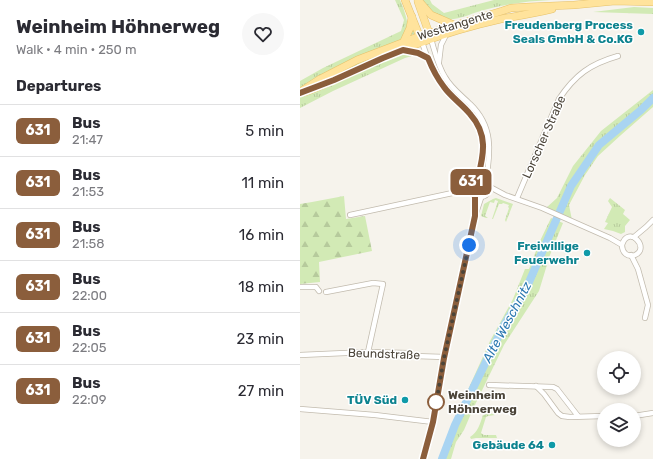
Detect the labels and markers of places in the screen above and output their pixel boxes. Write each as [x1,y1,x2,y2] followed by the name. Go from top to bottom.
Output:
[504,18,633,46] place label: Freudenberg Process Seals GmbH & Co.KG
[636,27,646,37] marker: Freudenberg Process Seals GmbH & Co.KG
[514,239,580,267] place label: Freiwillige Feuerwehr
[582,248,592,258] marker: Freiwillige Feuerwehr
[448,388,517,416] place label: Weinheim Höhnerweg
[347,393,397,407] place label: TÜV Süd
[427,393,445,411] marker: Weinheim Höhnerweg
[400,395,410,405] marker: TÜV Süd
[473,438,544,452] place label: Gebäude 64
[547,440,557,450] marker: Gebäude 64

